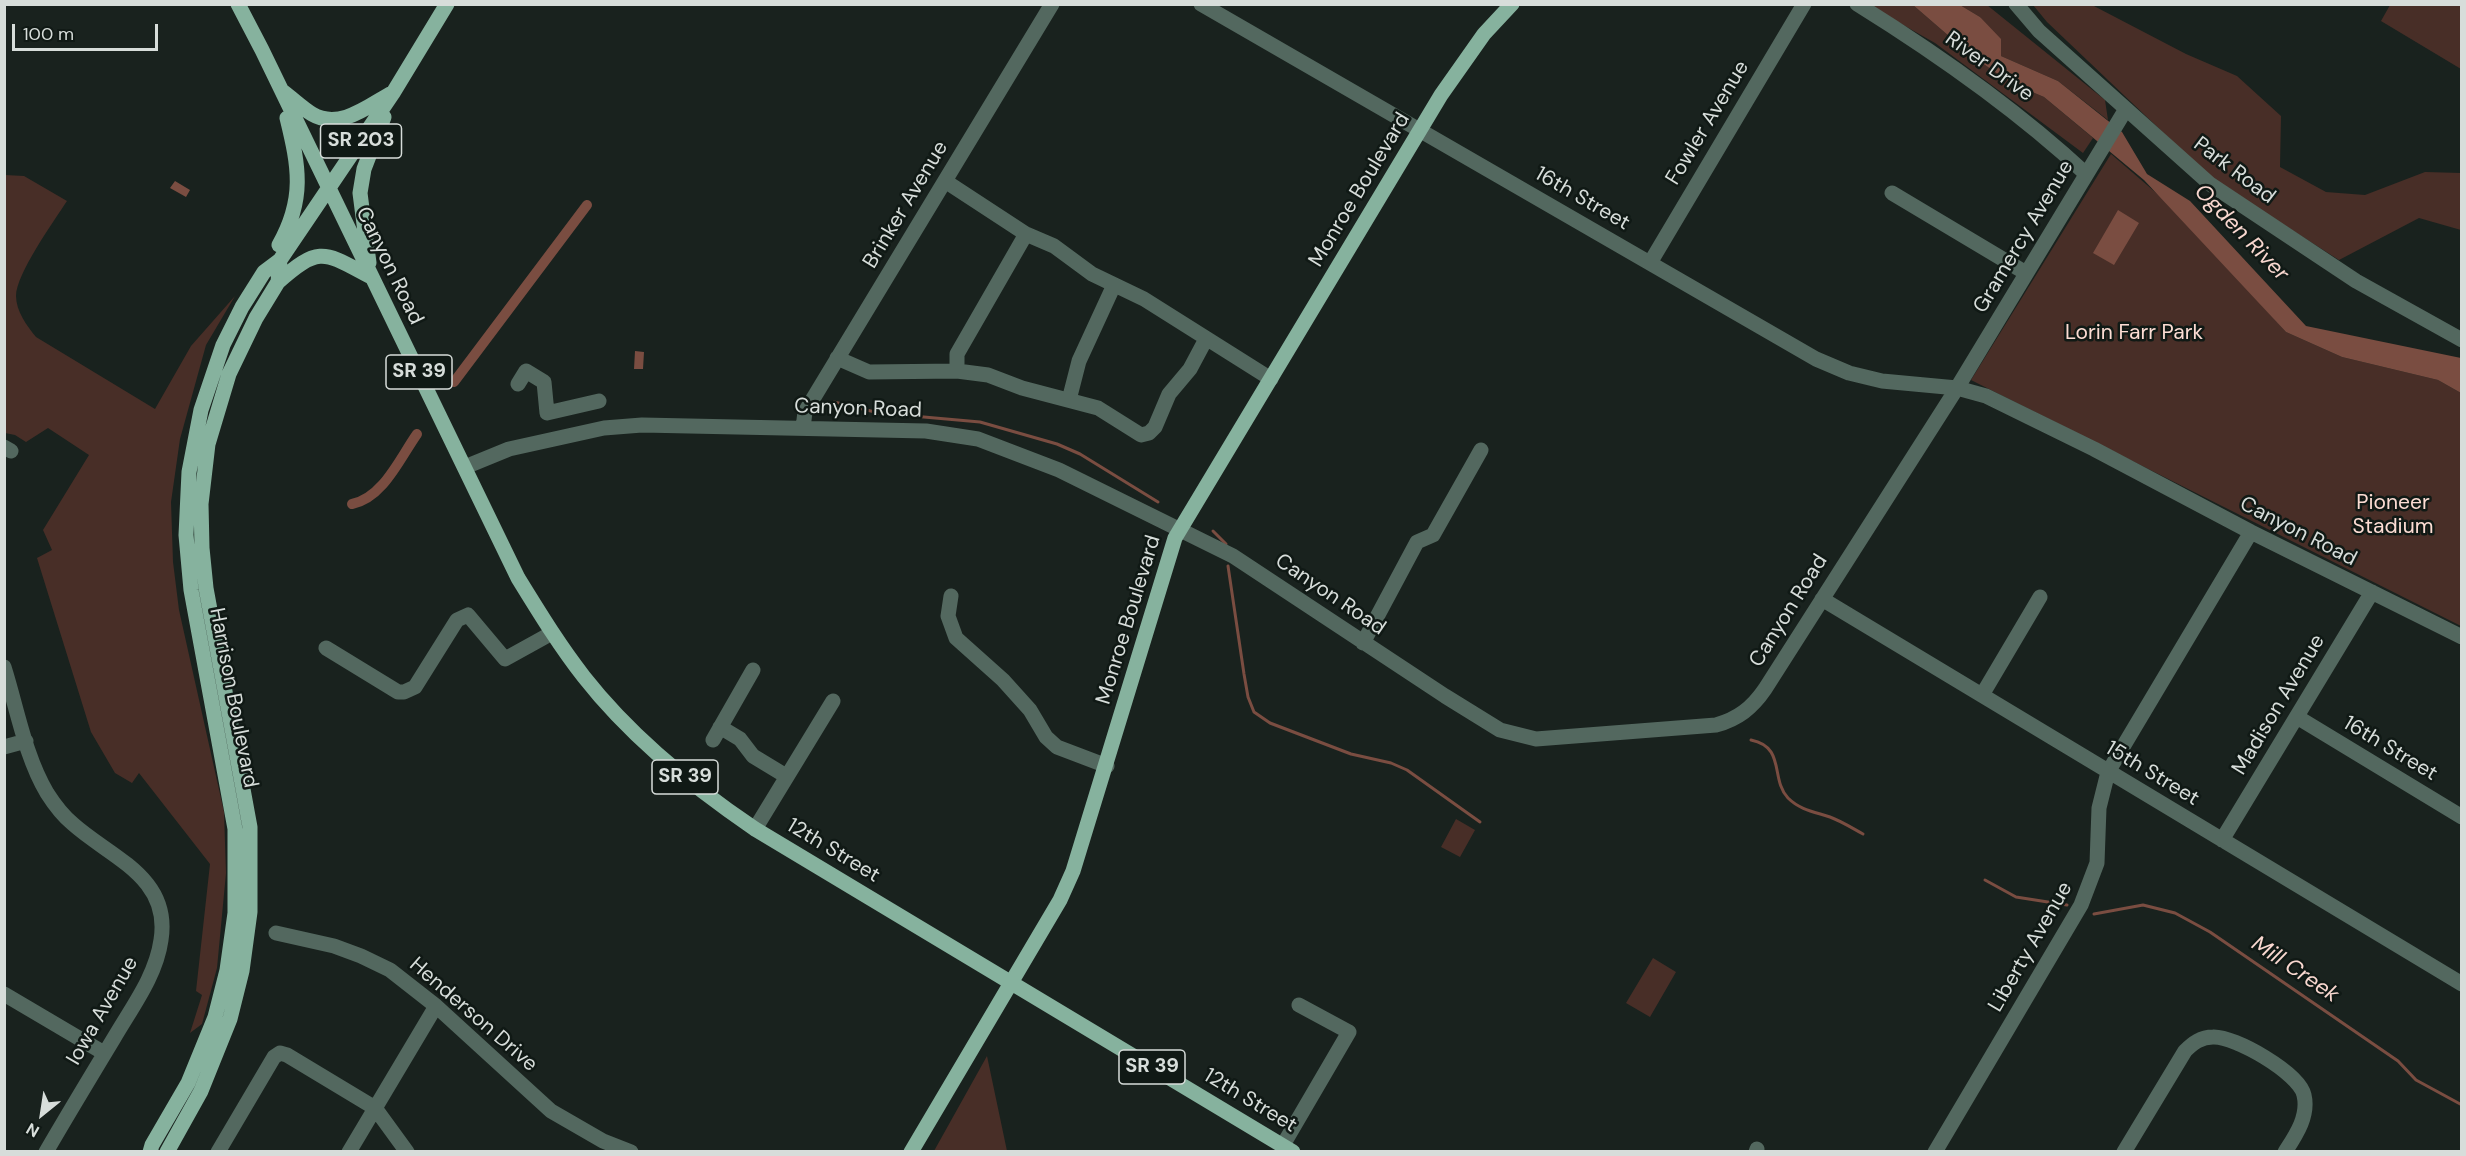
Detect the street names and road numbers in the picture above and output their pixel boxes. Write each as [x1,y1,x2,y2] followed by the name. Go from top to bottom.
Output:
[1940,27,2038,107] street label: River Drive
[1661,56,1755,190] street label: Fowler Avenue
[1304,108,1416,272] street label: Monroe Boulevard
[320,124,401,158] road number: SR 203
[2188,132,2280,210] street label: Park Road
[858,137,954,273] street label: Brinker Avenue
[1968,156,2080,318] street label: Gramercy Avenue
[1530,162,1634,236] street label: 16th Street
[350,203,428,329] street label: Canyon Road
[386,355,452,389] road number: SR 39
[794,394,922,424] street label: Canyon Road
[2235,492,2361,572] street label: Canyon Road
[1091,532,1167,708] street label: Monroe Boulevard
[1270,549,1390,641] street label: Canyon Road
[1744,550,1834,672] street label: Canyon Road
[203,606,263,790] street label: Harrison Boulevard
[2227,630,2331,780] street label: Madison Avenue
[2338,711,2442,787] street label: 16th Street
[2101,736,2203,812] street label: 15th Street
[652,760,718,794] road number: SR 39
[782,813,884,889] street label: 12th Street
[1984,878,2078,1016] street label: Liberty Avenue
[62,952,144,1070] street label: Iowa Avenue
[404,953,542,1077] street label: Henderson Drive
[1119,1050,1185,1084] road number: SR 39
[1199,1063,1301,1139] street label: 12th Street

